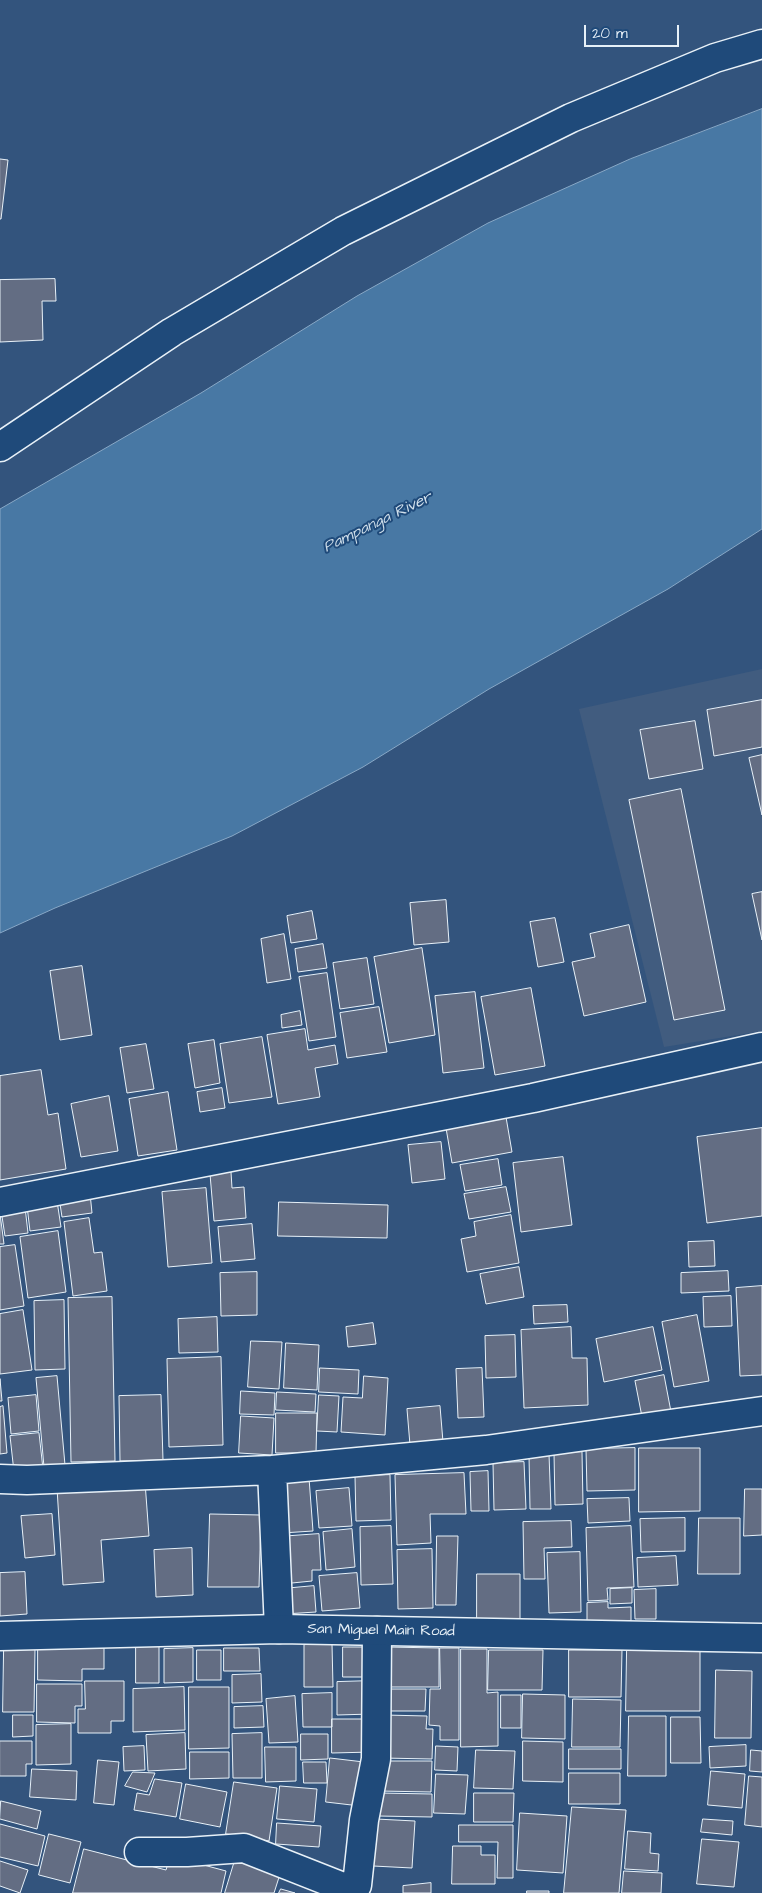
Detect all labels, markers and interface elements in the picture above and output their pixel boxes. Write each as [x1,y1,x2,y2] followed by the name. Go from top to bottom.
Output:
[587,15,682,47] scale bar
[592,23,628,44] text: 20 m
[321,488,435,558] water label: Pampanga River
[307,1621,455,1641] street label: San Miguel Main Road

